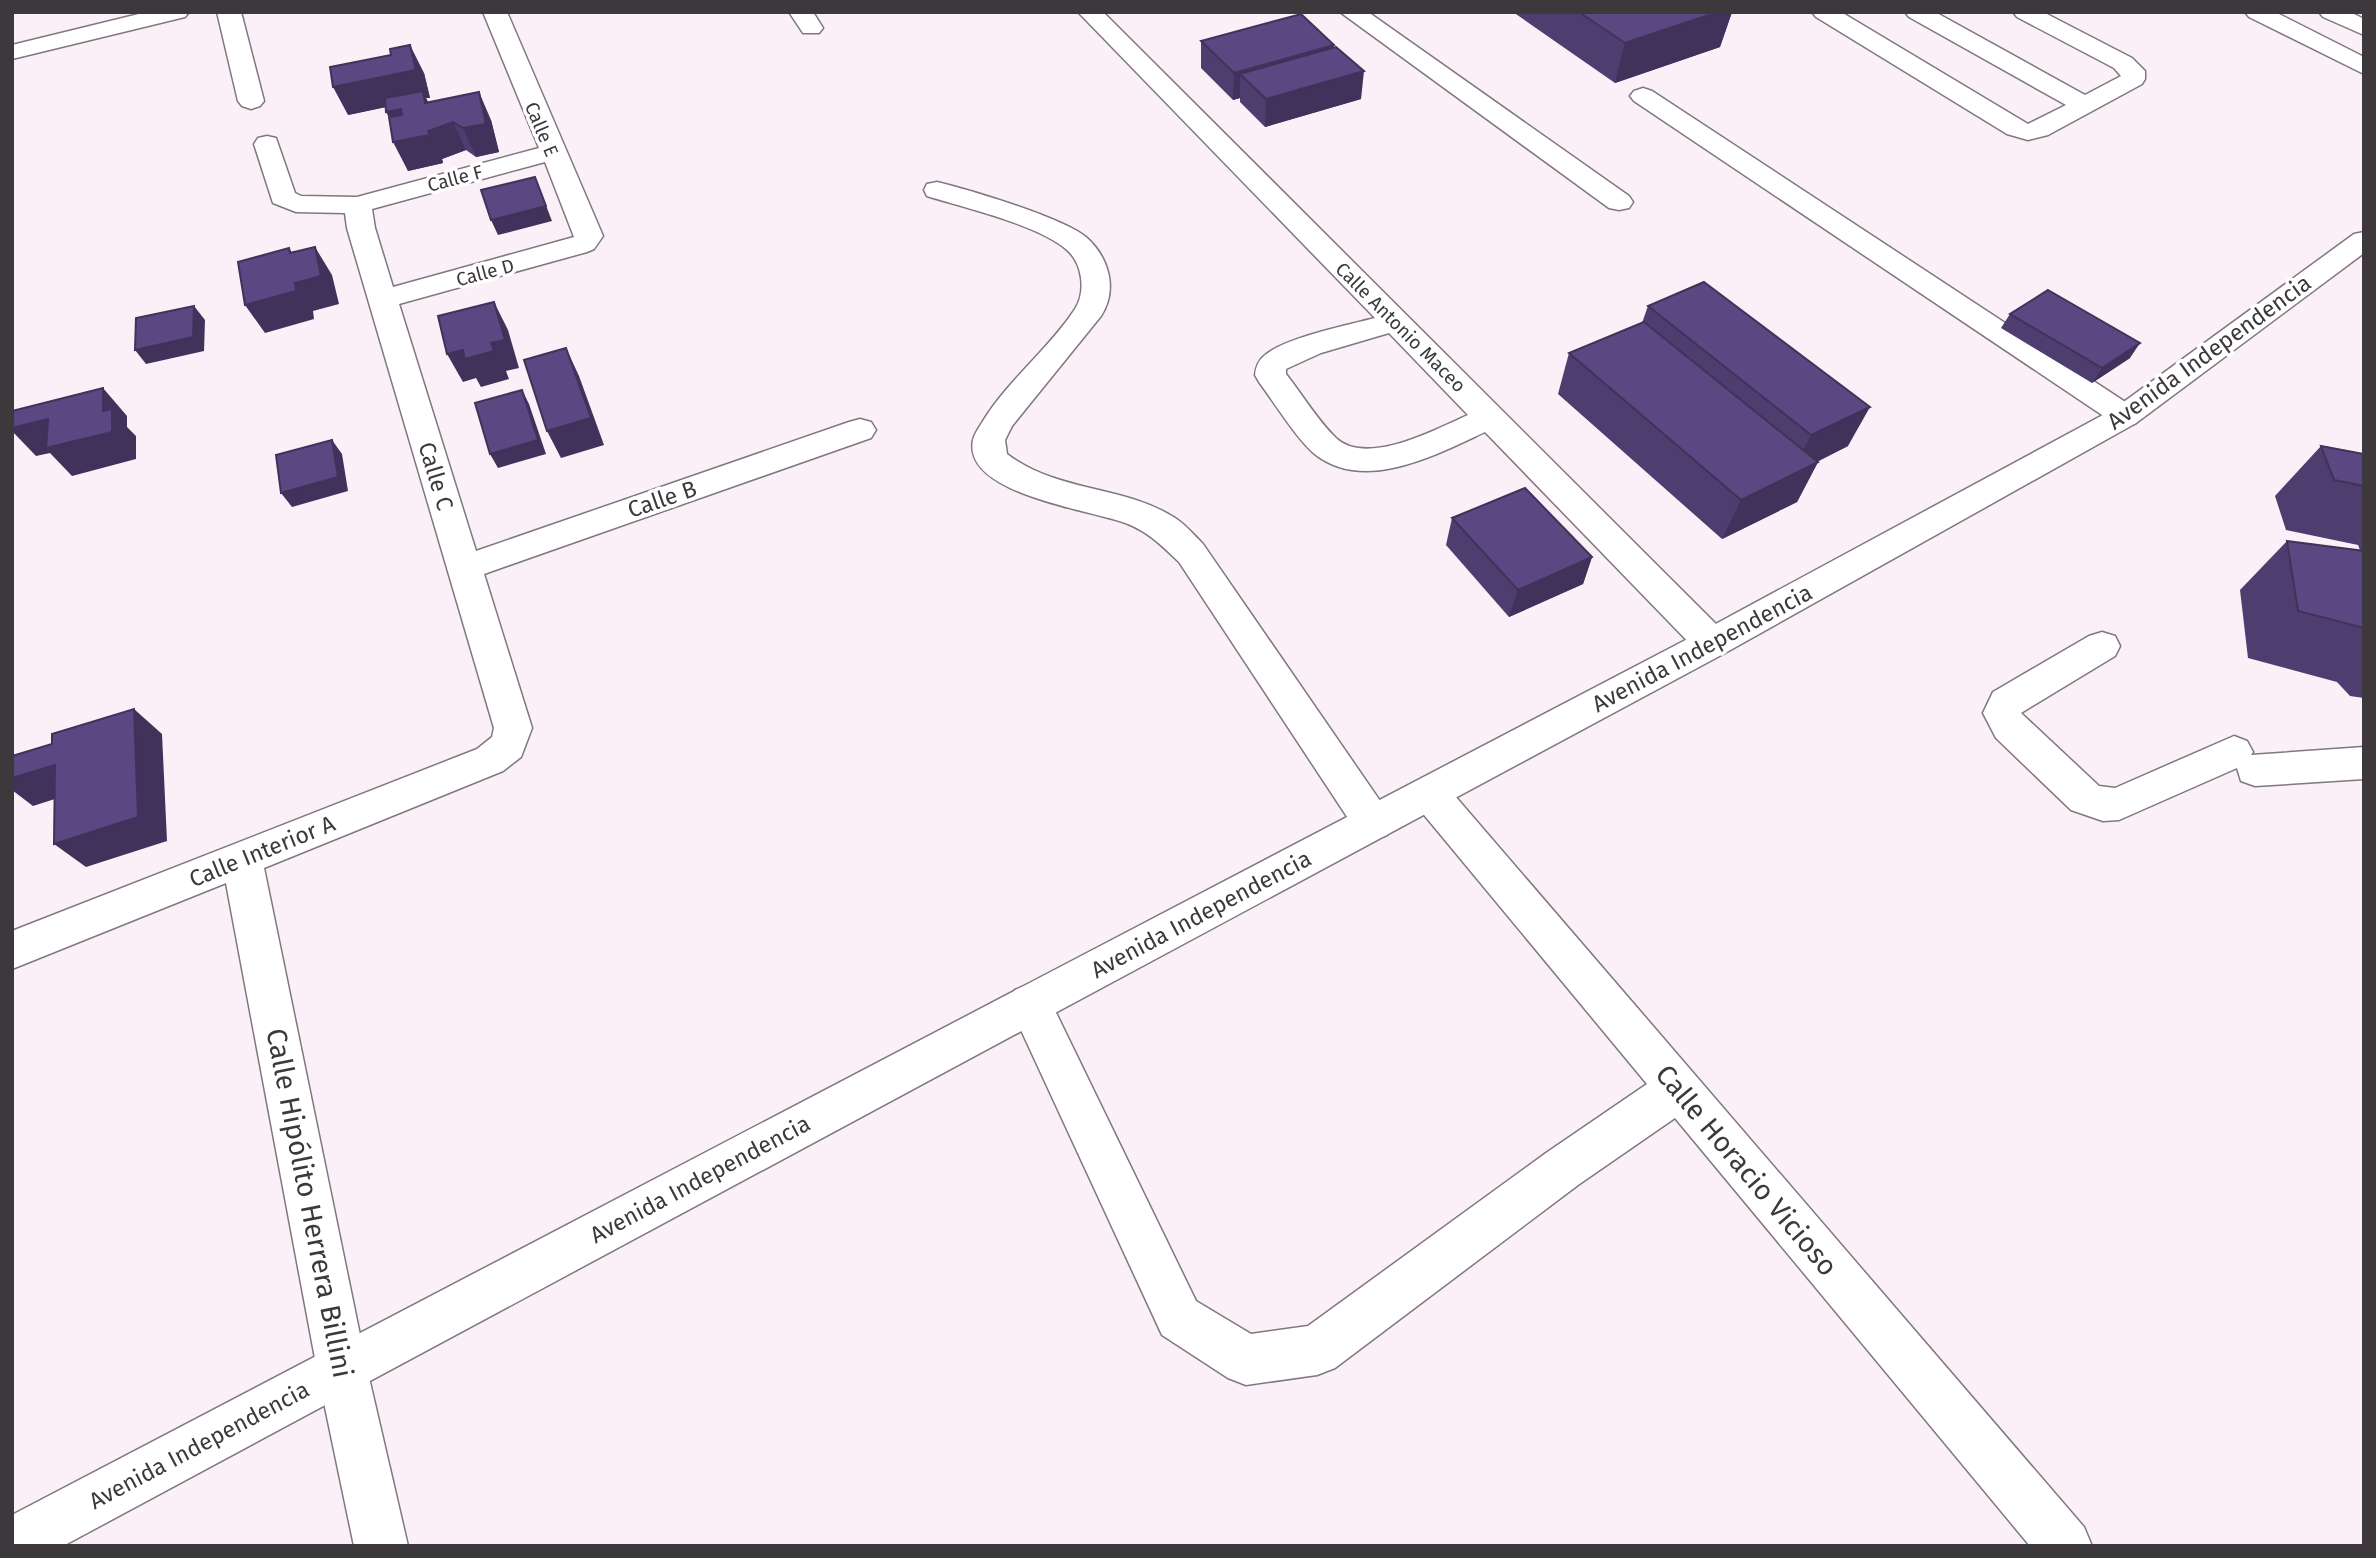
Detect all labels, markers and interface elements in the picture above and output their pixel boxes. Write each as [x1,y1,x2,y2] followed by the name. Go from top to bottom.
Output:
[520,98,563,160] street label: Calle E
[425,160,485,197] street label: Calle F
[454,254,517,291] street label: Calle D
[1331,257,1471,397] street label: Calle Antonio Maceo
[2102,269,2316,435] street label: Avenida Independencia
[412,439,460,514] street label: Calle C
[624,474,700,524] street label: Calle B
[1587,578,1817,718] street label: Avenida Independencia
[185,809,340,893] street label: Calle Interior A
[1086,844,1316,984] street label: Avenida Independencia
[259,1026,360,1381] street label: Calle Hipólito Herrera Billini
[1649,1058,1845,1283] street label: Calle Horacio Vicioso
[585,1109,815,1249] street label: Avenida Independencia
[84,1375,314,1515] street label: Avenida Independencia

